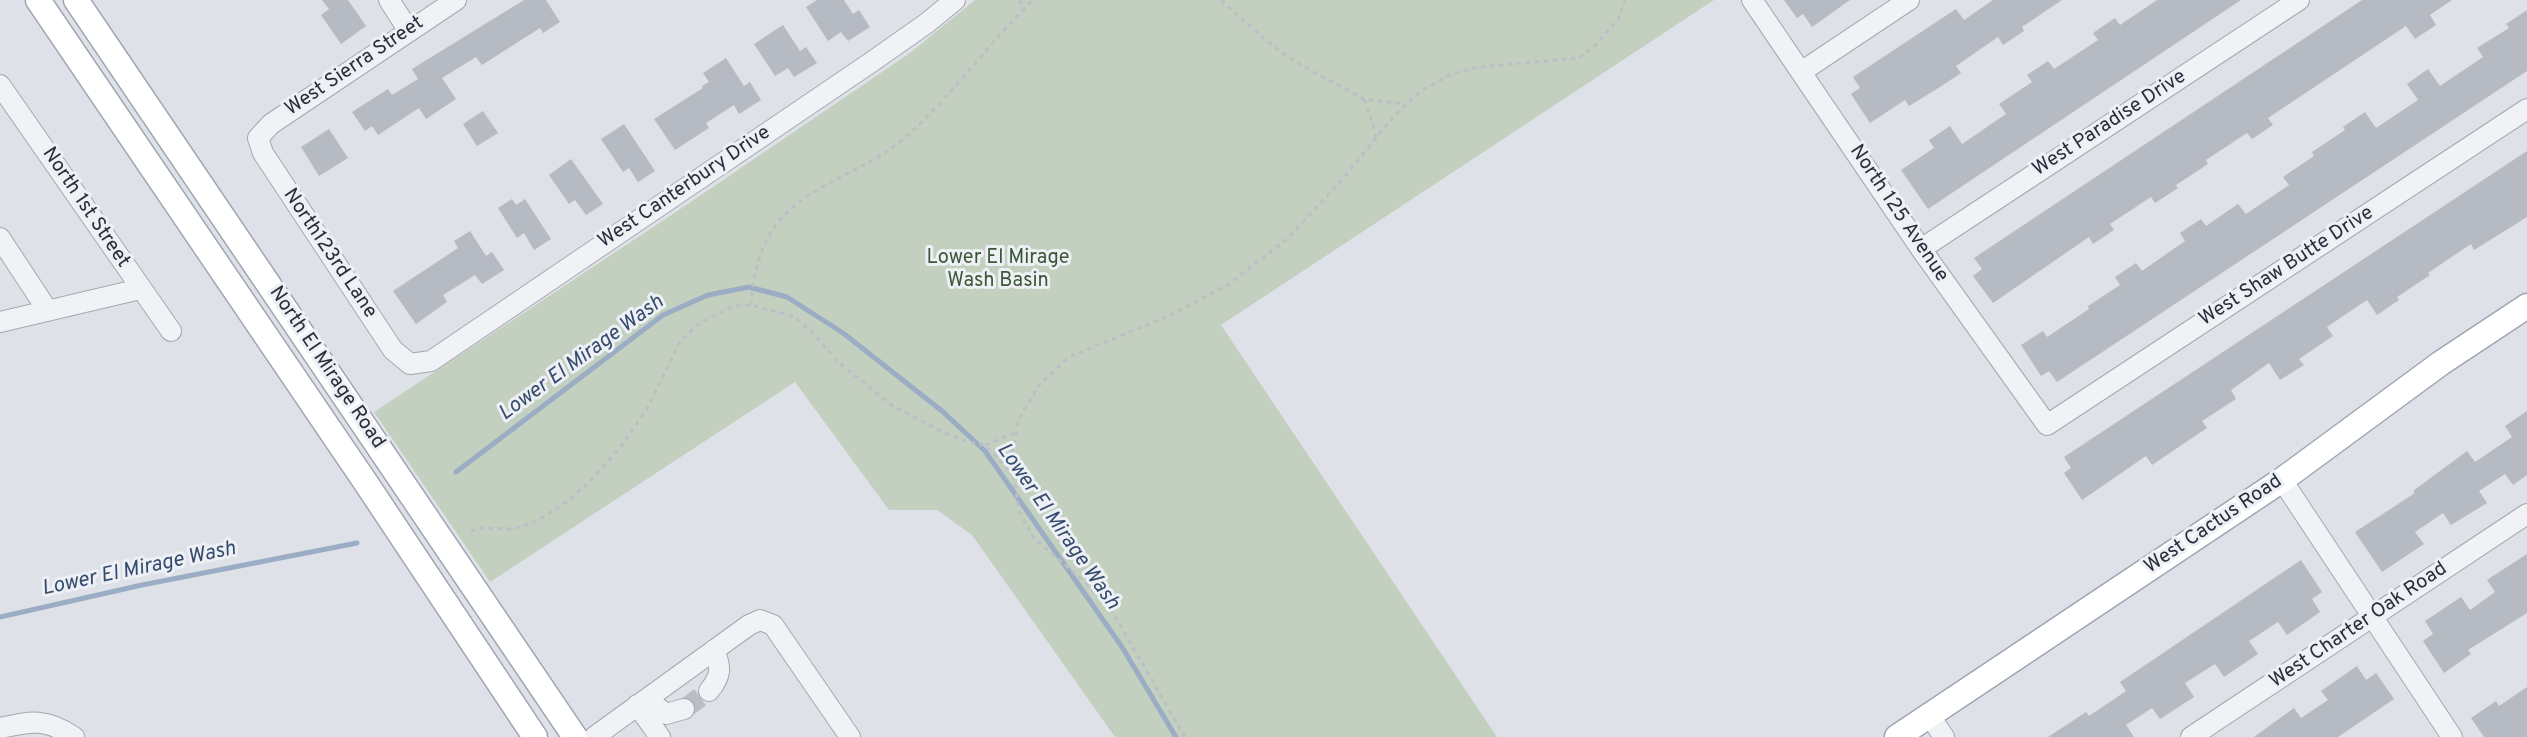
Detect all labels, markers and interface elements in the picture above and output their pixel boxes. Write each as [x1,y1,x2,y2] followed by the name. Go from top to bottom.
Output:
[281,12,429,122] street label: West Sierra Street
[2029,65,2191,183] street label: West Paradise Drive
[594,121,776,255] street label: West Canterbury Drive
[1843,141,1953,287] street label: North 125 Avenue
[36,143,134,273] street label: North 1st Street
[277,185,381,323] street label: North123rd Lane
[2195,202,2379,332] street label: West Shaw Butte Drive
[927,247,1069,294] park label: Lower El Mirage Wash Basin
[263,282,389,454] street label: North El Mirage Road
[495,291,669,427] water label: Lower El Mirage Wash
[990,439,1124,615] water label: Lower El Mirage Wash
[2141,470,2287,580] street label: West Cactus Road
[40,537,238,603] water label: Lower El Mirage Wash
[2266,558,2452,694] street label: West Charter Oak Road

